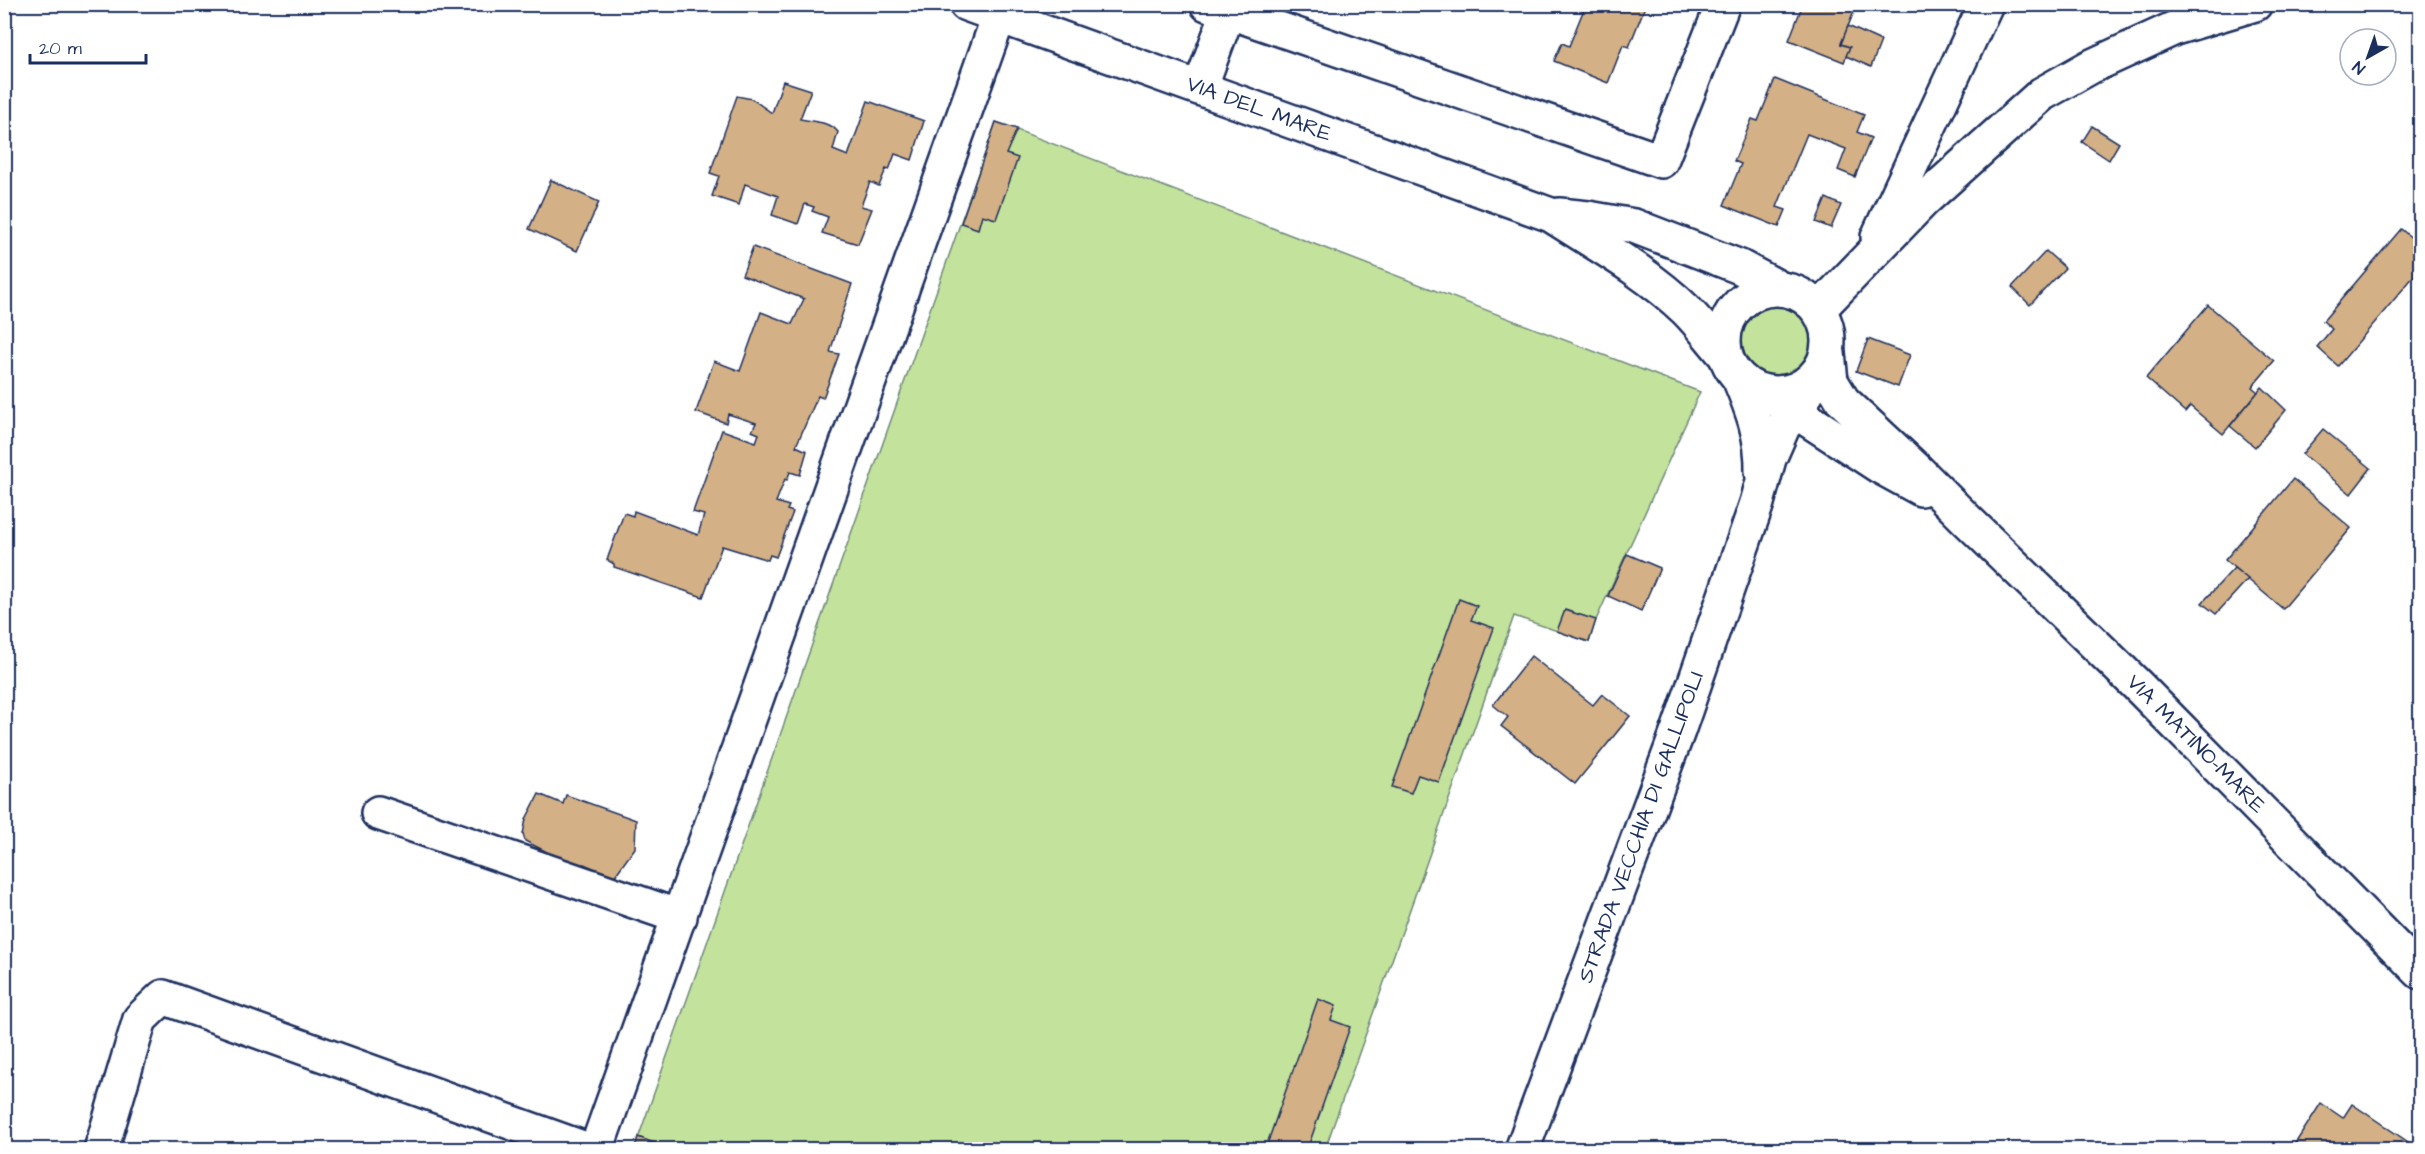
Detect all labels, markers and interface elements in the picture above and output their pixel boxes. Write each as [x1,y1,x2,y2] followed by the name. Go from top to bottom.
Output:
[30,27,146,65] scale bar
[2338,27,2398,87] north arrow
[39,36,82,61] text: 20 m
[2348,56,2370,79] text: N
[1182,68,1336,150] street label: VIA DEL MARE
[1570,667,1712,987] street label: STRADA VECCHIA DI GALLIPOLI
[2119,667,2273,821] street label: VIA MATINO-MARE

